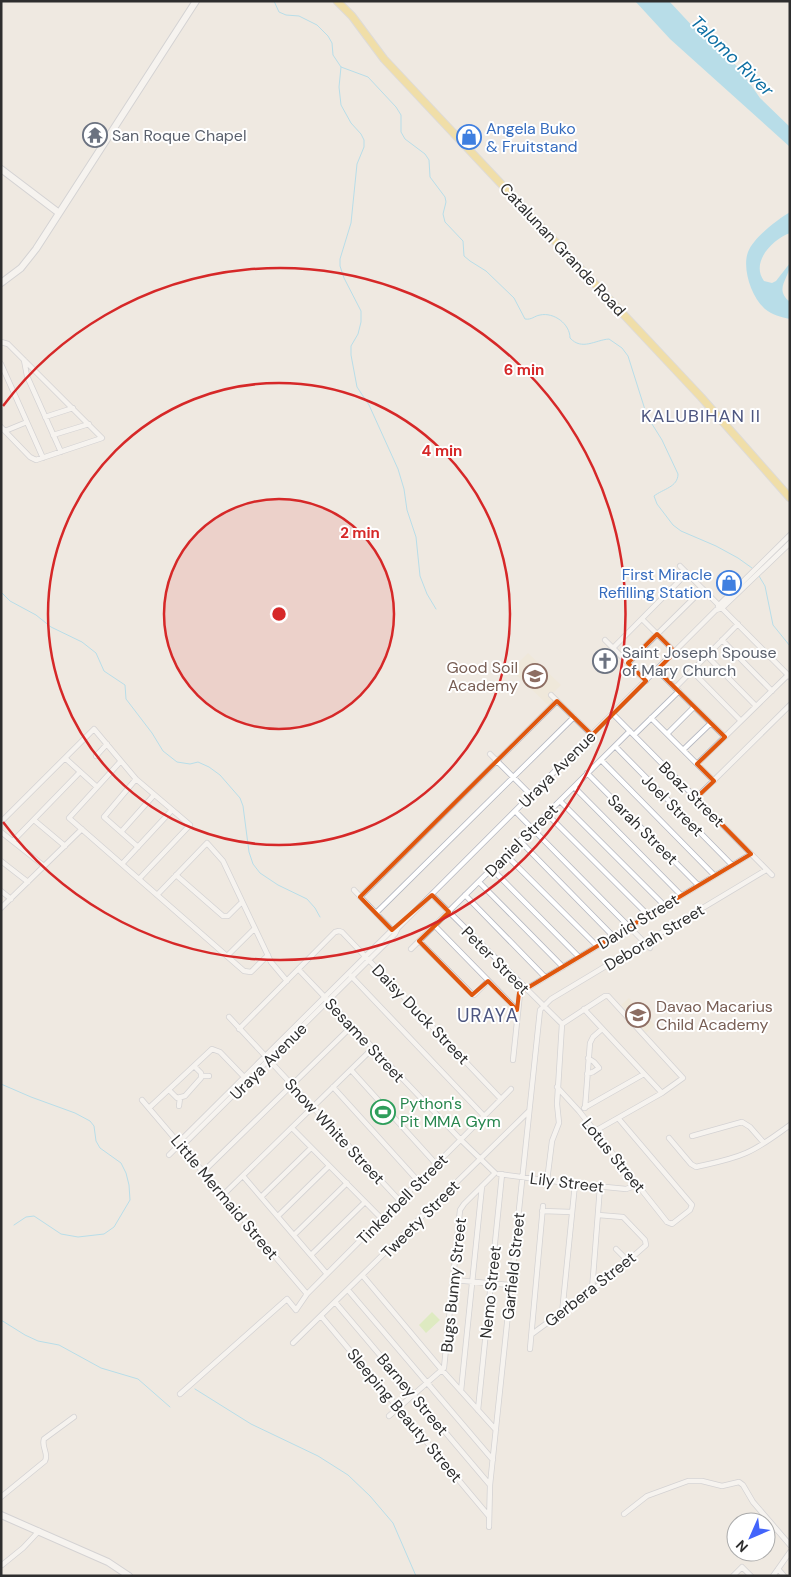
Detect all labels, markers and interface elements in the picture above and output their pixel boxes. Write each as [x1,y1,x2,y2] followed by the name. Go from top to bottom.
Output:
[685,10,780,103] water label: Talomo River
[486,118,578,157] place label: Angela Buko & Fruitstand
[82,122,108,148] temple icon: San Roque Chapel
[456,124,482,150] shop icon: Angela Buko & Fruitstand
[112,125,247,146] place label: San Roque Chapel
[495,178,630,321] street label: Catalunan Grande Road
[504,360,544,380] text: 6 min
[641,404,761,428] district label: KALUBIHAN II
[422,441,462,461] text: 4 min
[340,523,380,543] text: 2 min
[599,564,712,603] place label: First Miracle Refilling Station
[716,570,742,596] shop icon: First Miracle Refilling Station
[270,605,288,623] centre of rings
[622,642,777,681] place label: Saint Joseph Spouse of Mary Church
[592,648,618,674] church icon: Saint Joseph Spouse of Mary Church
[446,657,518,696] place label: Good Soil Academy
[522,663,548,689] school or university icon: Good Soil Academy
[514,726,600,812] street label: Uraya Avenue
[654,757,729,832] street label: Boaz Street
[637,770,708,841] street label: Joel Street
[603,790,682,869] street label: Sarah Street
[480,799,562,881] street label: Daniel Street
[594,889,683,954] street label: David Street
[600,899,708,976] street label: Deborah Street
[457,922,534,999] street label: Peter Street
[367,960,474,1069] street label: Daisy Duck Street
[320,994,409,1087] street label: Sesame Street
[656,996,773,1035] place label: Davao Macarius Child Academy
[625,1002,651,1028] school or university icon: Davao Macarius Child Academy
[457,1003,519,1028] district label: URAYA
[225,1018,311,1104] street label: Uraya Avenue
[280,1074,389,1189] street label: Snow White Street
[400,1093,501,1132] place label: Python's Pit MMA Gym
[370,1099,396,1125] sports icon: Python's Pit MMA Gym
[577,1114,650,1197] street label: Lotus Street
[166,1131,283,1264] street label: Little Mermaid Street
[352,1149,452,1249] street label: Tinkerbell Street
[529,1168,605,1197] street label: Lily Street
[377,1176,464,1263] street label: Tweety Street
[497,1211,530,1321] street label: Garfield Street
[436,1217,471,1354] street label: Bugs Bunny Street
[475,1244,506,1340] street label: Nemo Street
[540,1247,640,1332] street label: Gerbera Street
[342,1344,467,1487] street label: Sleeping Beauty Street
[372,1349,453,1440] street label: Barney Street
[726,1512,776,1562] north arrow
[732,1536,752,1556] text: N

